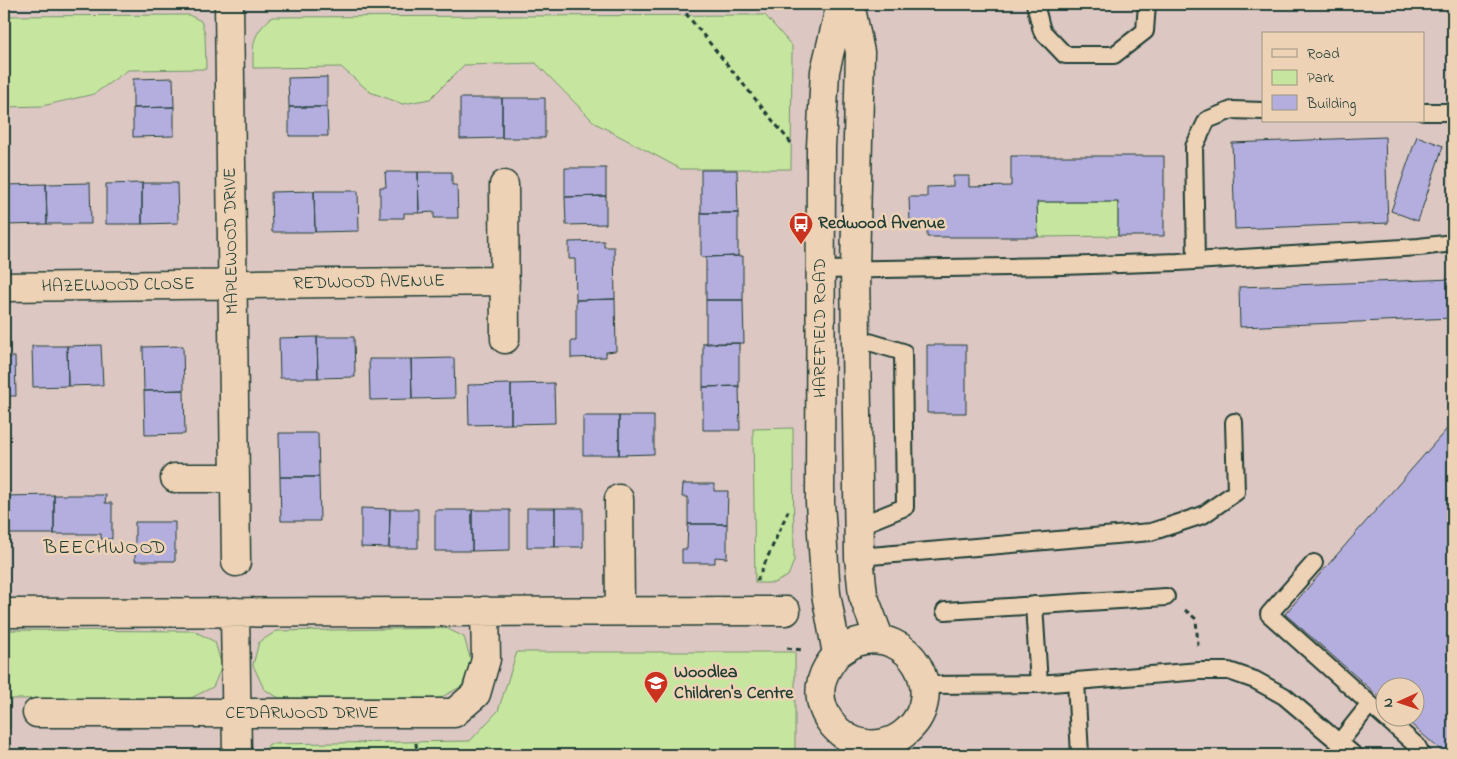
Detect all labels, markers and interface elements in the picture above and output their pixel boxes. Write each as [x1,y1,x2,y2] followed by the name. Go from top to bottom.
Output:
[1262,32,1424,122] legend
[1307,43,1340,65] text: Road
[1307,67,1335,89] text: Park
[1306,93,1356,116] text: Building
[218,167,246,315] street label: MAPLEWOOD DRIVE
[788,211,814,245] bus stop icon: Redwood Avenue
[818,211,946,237] place label: Redwood Avenue
[808,258,834,398] street label: HAREFIELD ROAD
[293,269,445,297] street label: REDWOOD AVENUE
[41,272,195,300] street label: HAZELWOOD CLOSE
[43,534,166,563] district label: BEECHWOOD
[674,660,794,707] place label: Woodlea Children's Centre
[643,670,669,704] school or university icon: Woodlea Children's Centre
[1374,676,1424,726] north arrow
[1378,697,1399,708] text: N
[225,701,379,727] street label: CEDARWOOD DRIVE

